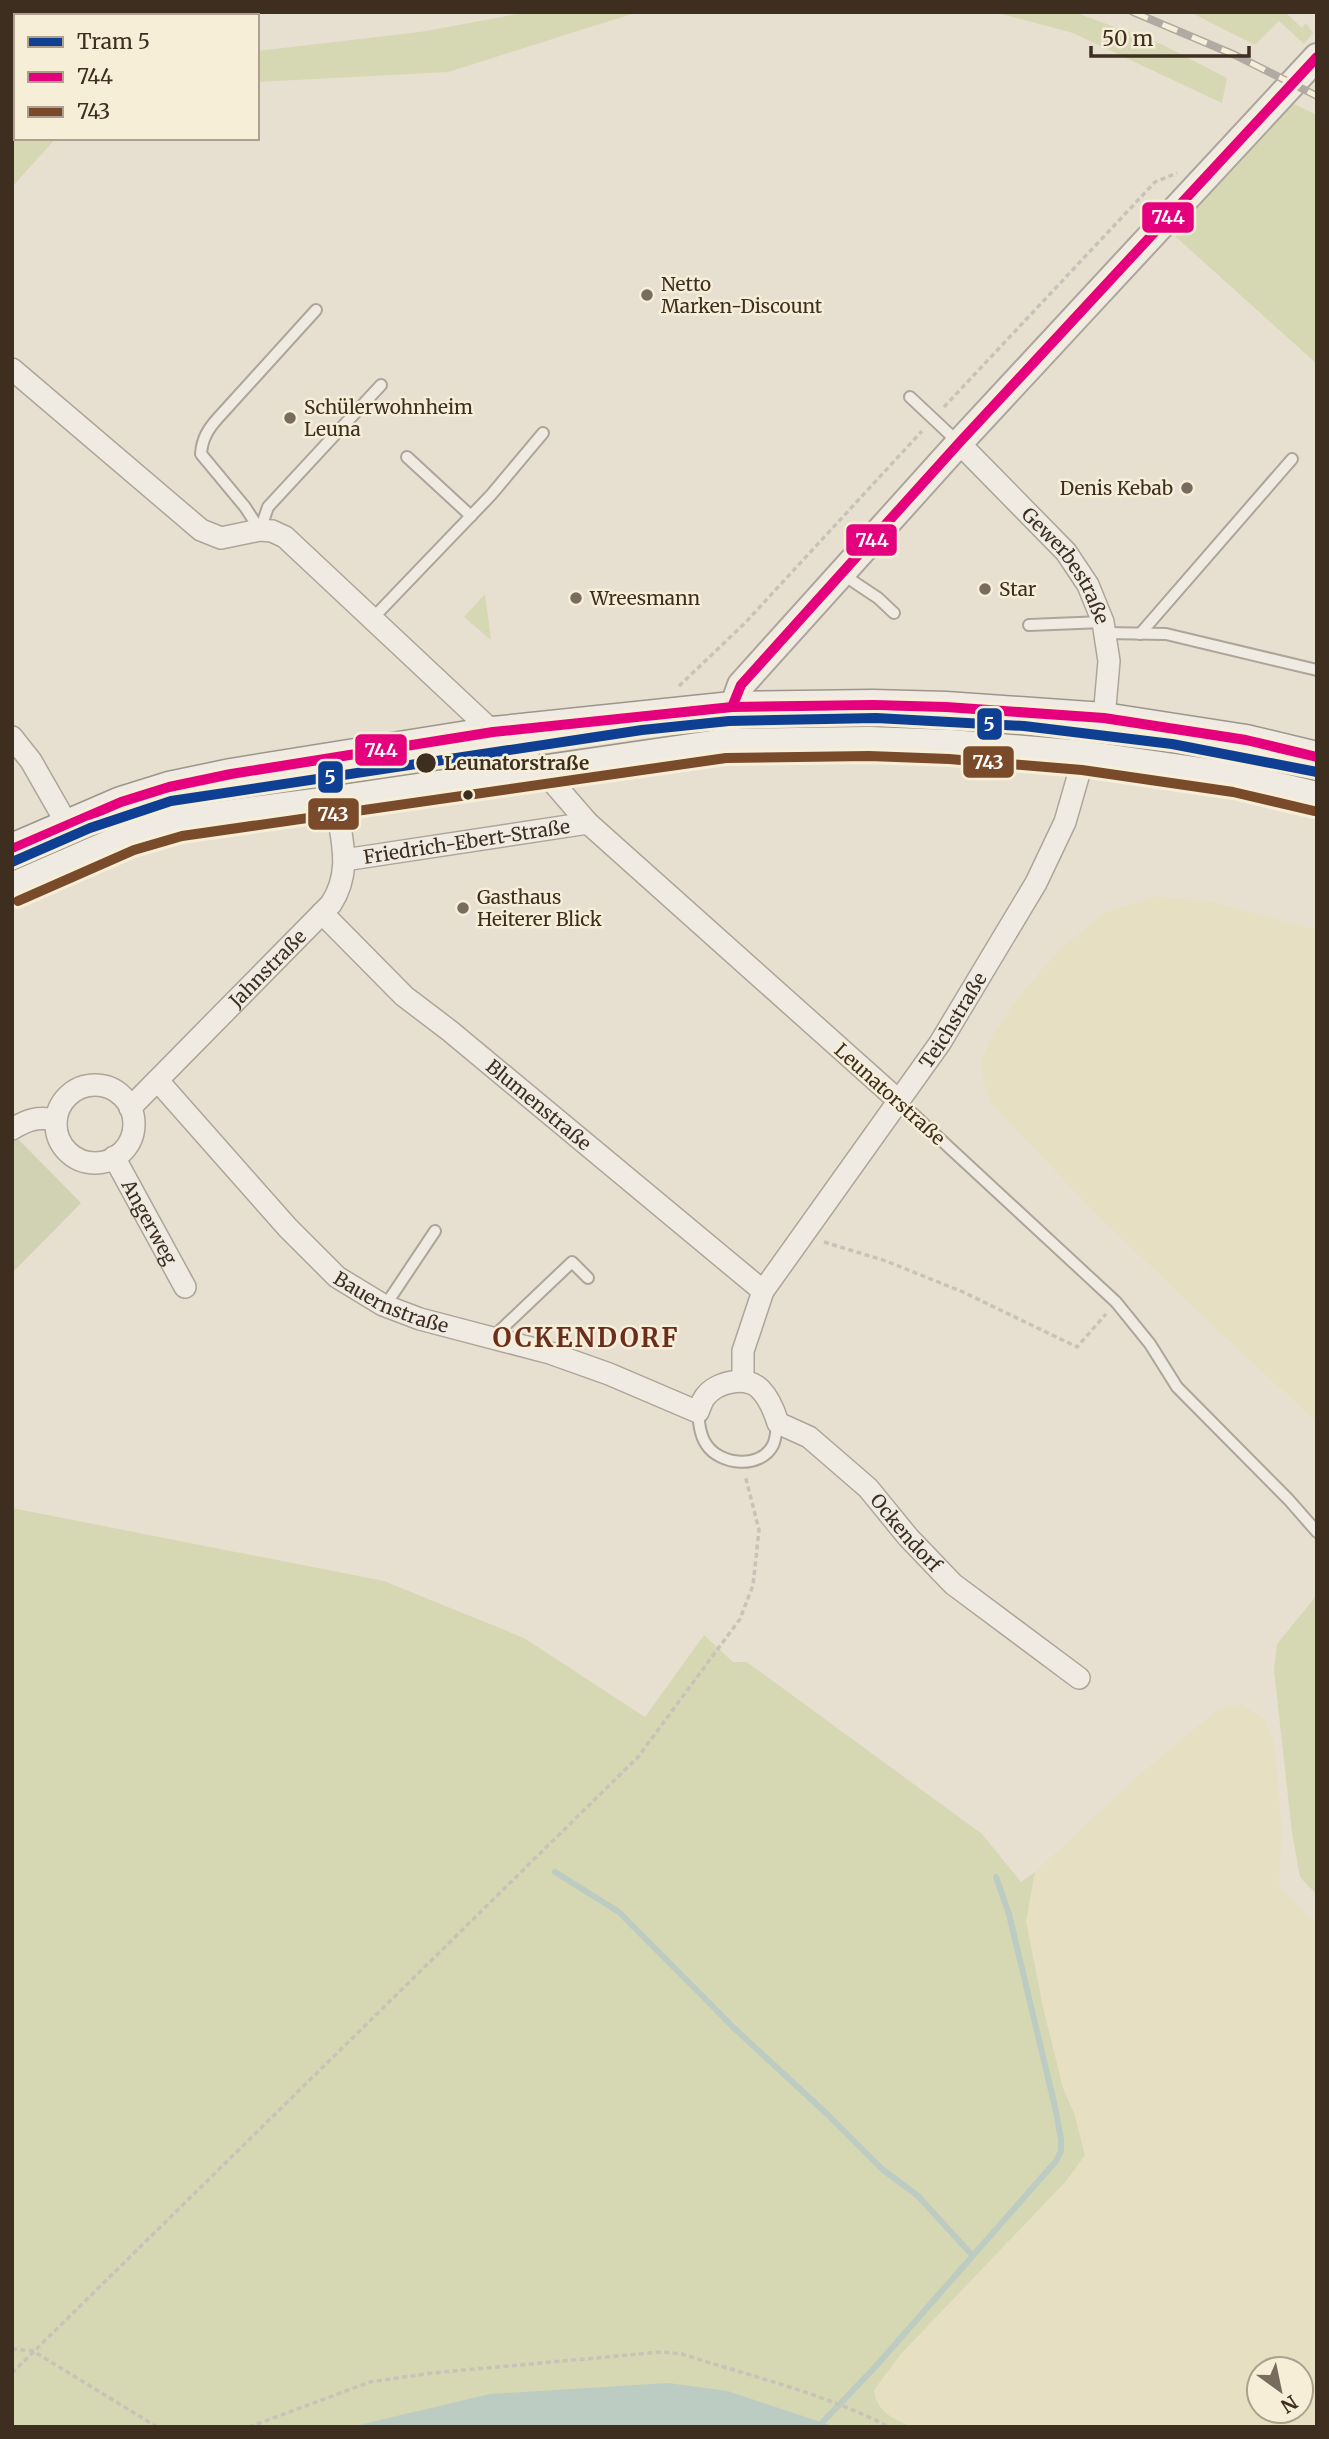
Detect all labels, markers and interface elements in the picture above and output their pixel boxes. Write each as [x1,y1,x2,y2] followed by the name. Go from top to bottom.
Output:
[14,14,259,140] legend
[1091,14,1248,58] scale bar
[1102,25,1153,52] text: 50 m
[77,28,150,55] text: Tram 5
[77,63,113,90] text: 744
[77,98,110,125] text: 743
[1141,201,1195,234] line badge: 744
[1151,205,1185,229] text: 744
[661,272,823,318] place label: Netto Marken-Discount
[639,287,655,303] marker: Netto Marken-Discount
[304,395,473,441] place label: Schülerwohnheim Leuna
[282,410,298,426] marker: Schülerwohnheim Leuna
[1060,476,1173,500] place label: Denis Kebab
[1179,480,1195,496] marker: Denis Kebab
[1017,502,1115,627] street label: Gewerbestraße
[845,523,898,557] line badge: 744
[855,528,889,552] text: 744
[999,577,1037,601] place label: Star
[977,581,993,597] marker: Star
[589,586,701,610] place label: Wreesmann
[568,590,584,606] marker: Wreesmann
[976,707,1003,741] line badge: 5
[983,712,995,736] text: 5
[354,733,408,767] line badge: 744
[364,738,398,762] text: 744
[962,745,1015,779] line badge: 743
[972,750,1004,774] text: 743
[414,751,438,775] marker: Leunatorstraße
[444,751,589,775] place label: Leunatorstraße
[317,760,344,794] line badge: 5
[324,765,336,789] text: 5
[461,788,475,802] unlabelled marker
[307,797,360,831] line badge: 743
[317,802,349,826] text: 743
[362,814,572,869] street label: Friedrich-Ebert-Straße
[477,885,602,931] place label: Gasthaus Heiterer Blick
[455,900,471,916] marker: Gasthaus Heiterer Blick
[223,924,311,1013] street label: Jahnstraße
[914,968,992,1073] street label: Teichstraße
[830,1038,950,1150] street label: Leunatorstraße
[481,1054,596,1155] street label: Blumenstraße
[116,1174,183,1269] street label: Angerweg
[329,1266,451,1338] street label: Bauernstraße
[493,1321,679,1354] district label: OCKENDORF
[865,1489,947,1577] street label: Ockendorf
[1245,2355,1315,2425] north arrow
[1276,2390,1302,2418] text: N

